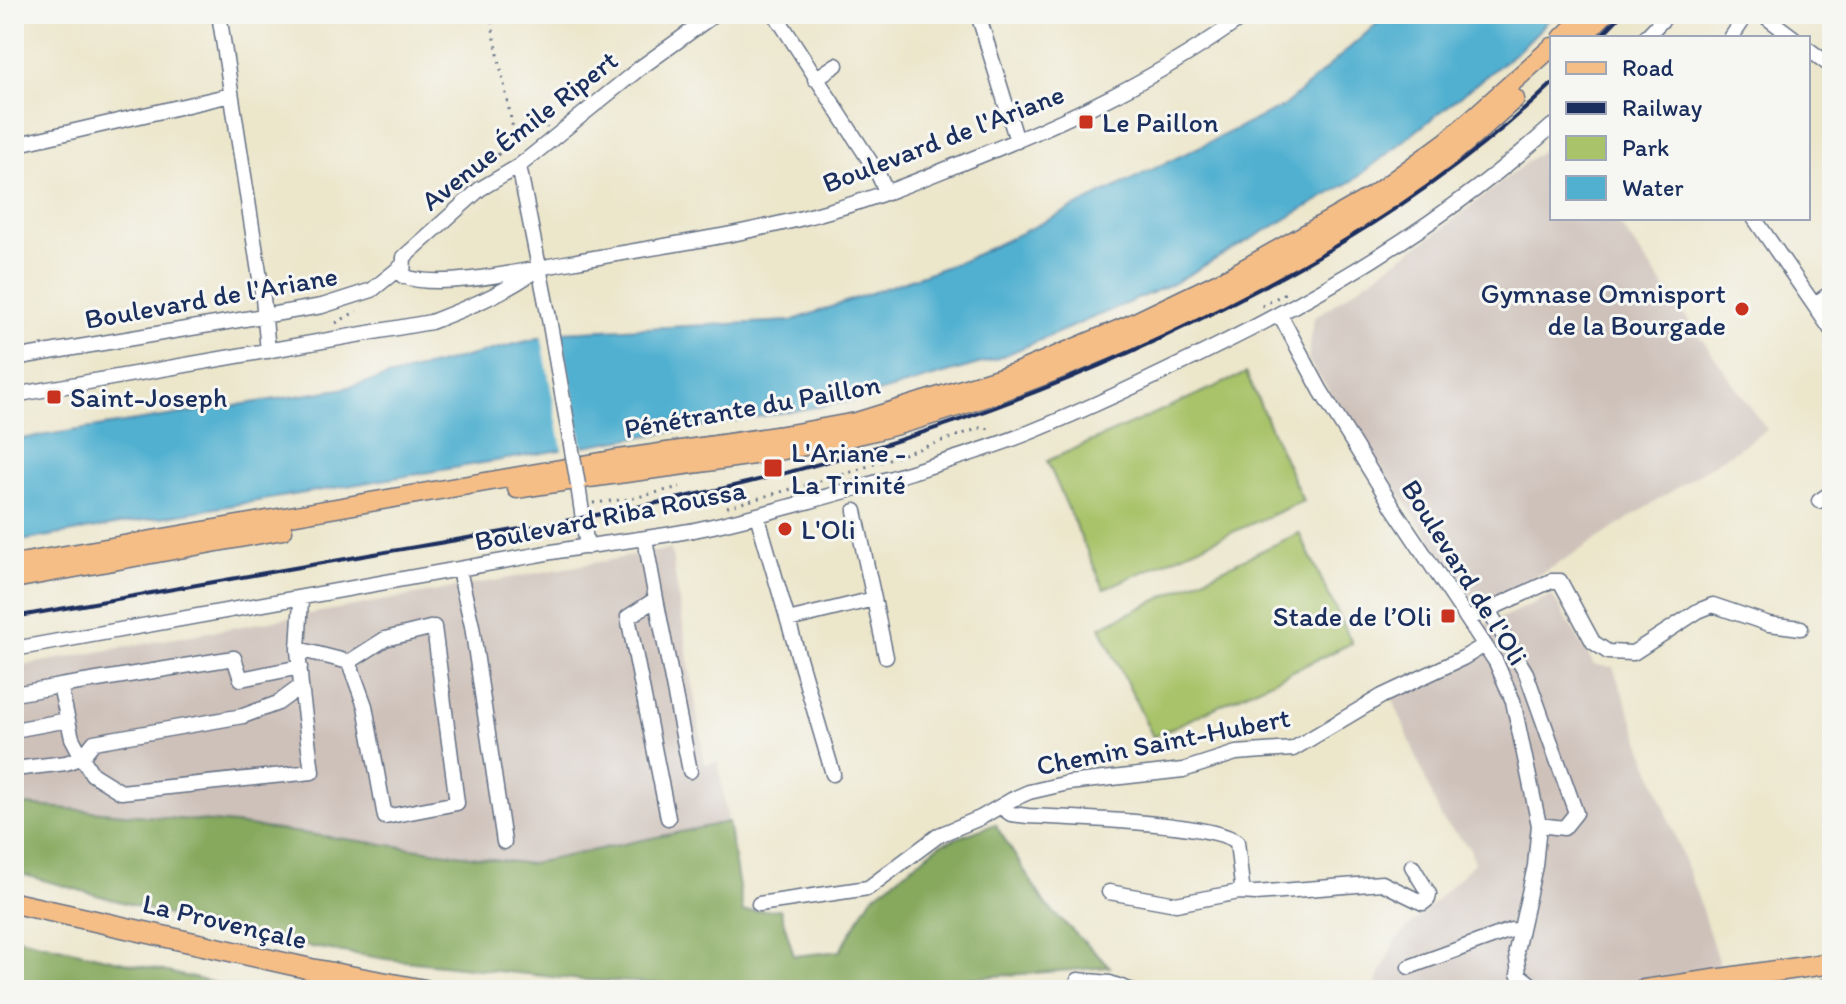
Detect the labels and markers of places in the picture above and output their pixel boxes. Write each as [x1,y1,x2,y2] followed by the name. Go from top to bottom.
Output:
[1102,105,1219,139] place label: Le Paillon
[1077,113,1095,131] marker: Le Paillon
[1480,276,1726,342] place label: Gymnase Omnisport de la Bourgade
[1733,300,1751,318] marker: Gymnase Omnisport de la Bourgade
[70,380,227,414] place label: Saint-Joseph
[45,388,63,406] marker: Saint-Joseph
[791,435,906,501] place label: L'Ariane - La Trinité
[762,457,784,479] marker: L'Ariane - La Trinité
[801,512,856,546] place label: L'Oli
[776,520,794,538] marker: L'Oli
[1273,599,1432,633] place label: Stade de l’Oli
[1439,607,1457,625] marker: Stade de l’Oli

